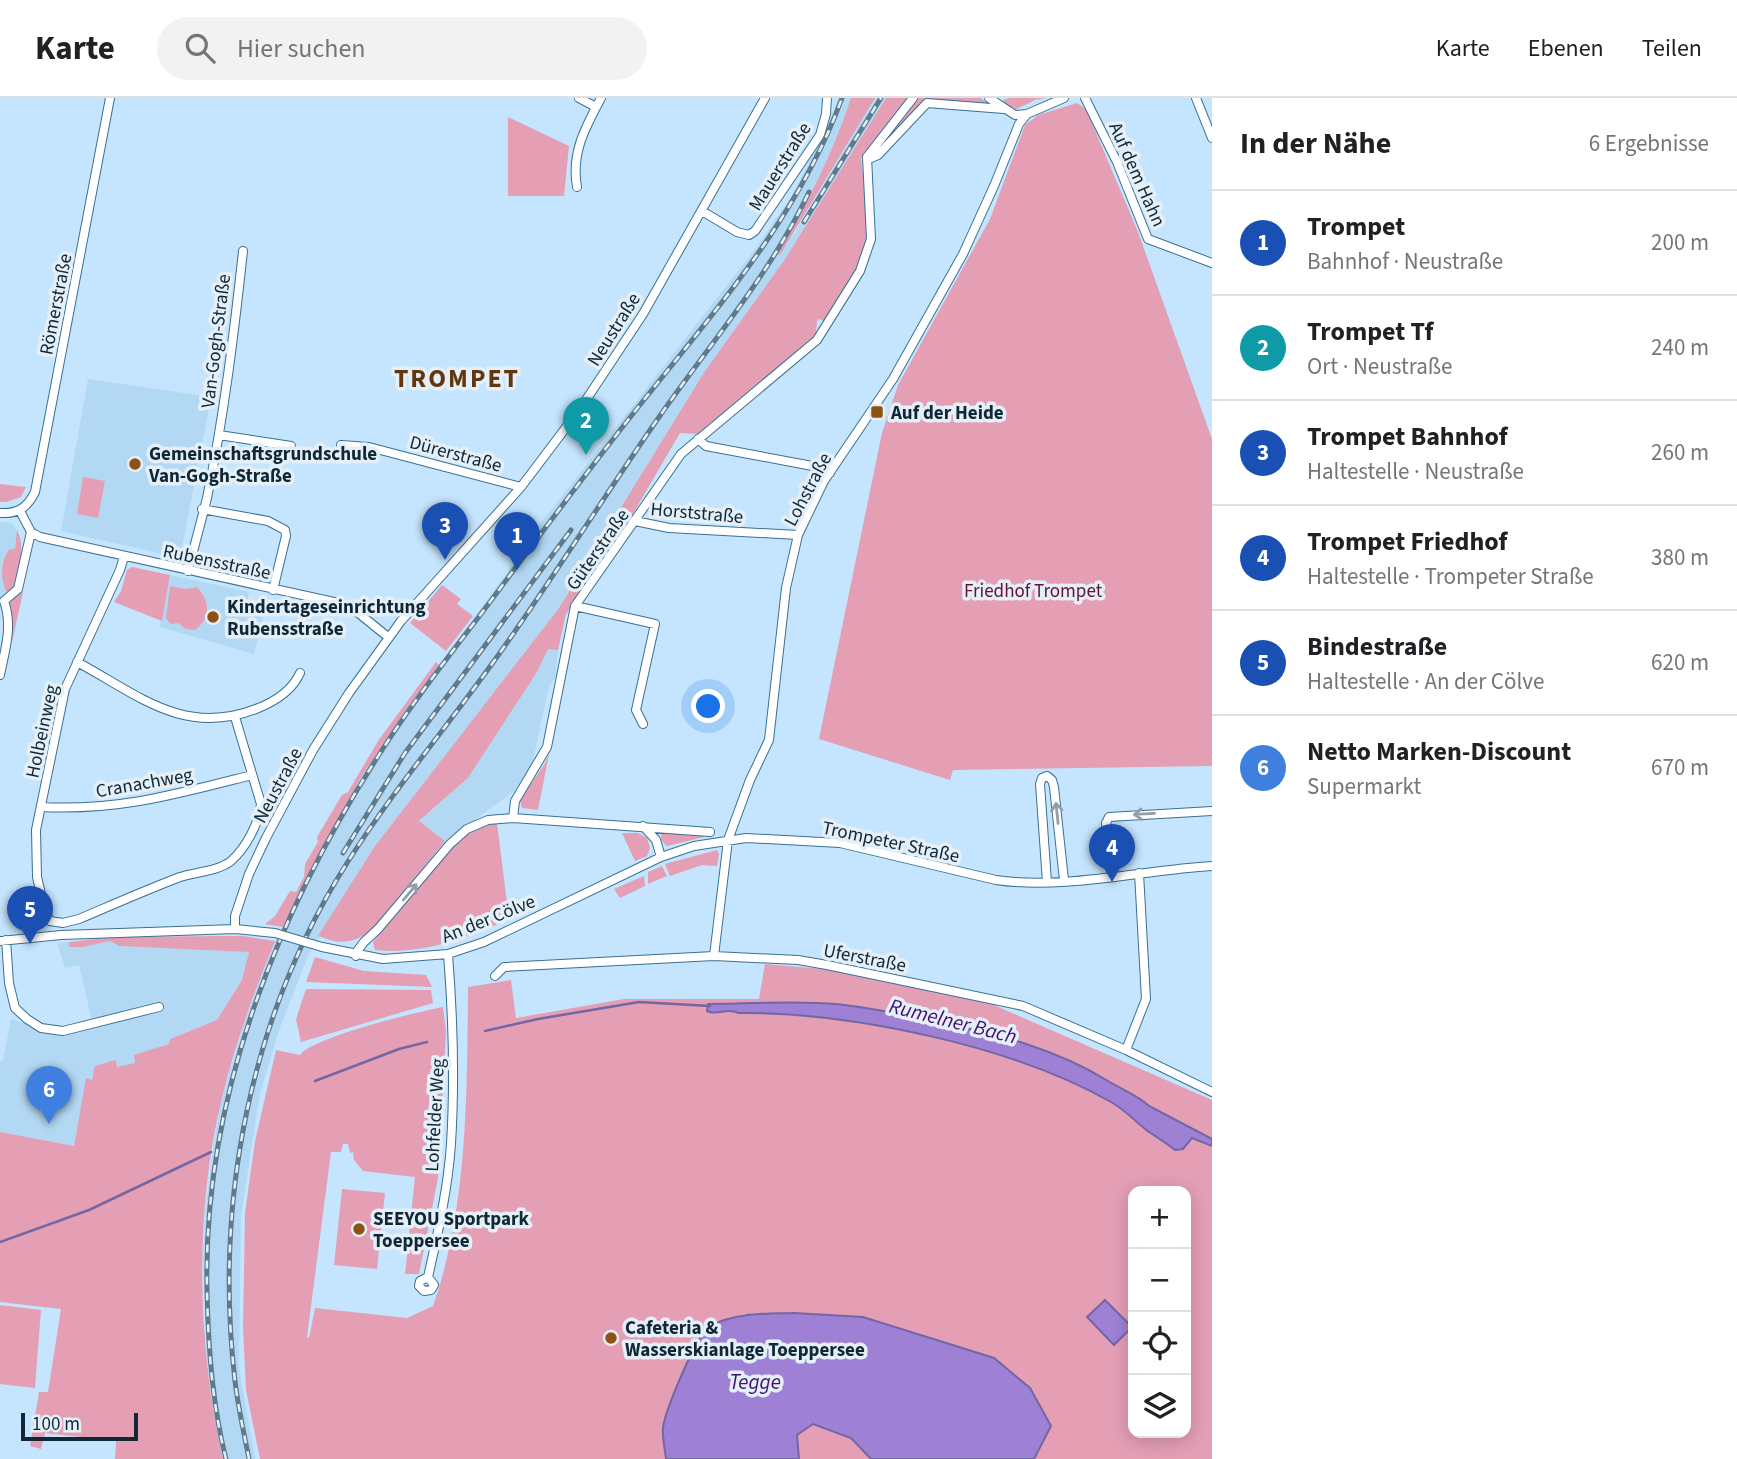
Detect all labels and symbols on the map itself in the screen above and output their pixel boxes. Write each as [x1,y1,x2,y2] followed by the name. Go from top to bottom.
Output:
[742,117,818,216] street label: Mauerstraße
[1101,118,1172,231] street label: Auf dem Hahn
[33,251,80,357] street label: Römerstraße
[195,273,238,410] street label: Van-Gogh-Straße
[581,288,647,372] street label: Neustraße
[394,360,520,397] district label: TROMPET
[563,397,609,455] pin: 2
[890,400,1004,427] place label: Auf der Heide
[869,404,885,420] marker: Auf der Heide
[406,429,505,480] street label: Dürerstraße
[148,441,377,490] place label: Gemeinschaftsgrundschule Van-Gogh-Straße
[778,448,839,531] street label: Lohstraße
[127,456,143,472] marker: Gemeinschaftsgrundschule Van-Gogh-Straße
[649,496,744,531] street label: Horststraße
[422,502,468,560] pin: 3
[560,504,636,596] street label: Güterstraße
[494,512,540,570] pin: 1
[160,538,273,587] street label: Rubensstraße
[964,578,1103,605] park label: Friedhof Trompet
[227,594,426,643] place label: Kindertageseinrichtung Rubensstraße
[205,609,221,625] marker: Kindertageseinrichtung Rubensstraße
[19,682,66,781] street label: Holbeinweg
[691,689,725,723] your location
[247,743,310,828] street label: Neustraße
[94,762,195,805] street label: Cranachweg
[1050,802,1063,824] one-way arrow
[1133,808,1156,821] one-way arrow
[820,815,962,870] street label: Trompeter Straße
[1089,824,1135,882] pin: 4
[402,883,418,901] one-way arrow
[7,886,53,944] pin: 5
[438,888,540,950] street label: An der Cölve
[821,937,908,980] street label: Uferstraße
[886,991,1020,1051] water label: Rumelner Bach
[419,1057,452,1172] street label: Lohfelder Weg
[26,1066,72,1124] pin: 6
[373,1206,530,1255] place label: SEEYOU Sportpark Toeppersee
[351,1221,367,1237] marker: SEEYOU Sportpark Toeppersee
[625,1315,865,1364] place label: Cafeteria & Wasserskianlage Toeppersee
[603,1330,619,1346] marker: Cafeteria & Wasserskianlage Toeppersee
[729,1367,781,1397] water label: Tegge
[21,1410,138,1442] scale bar

